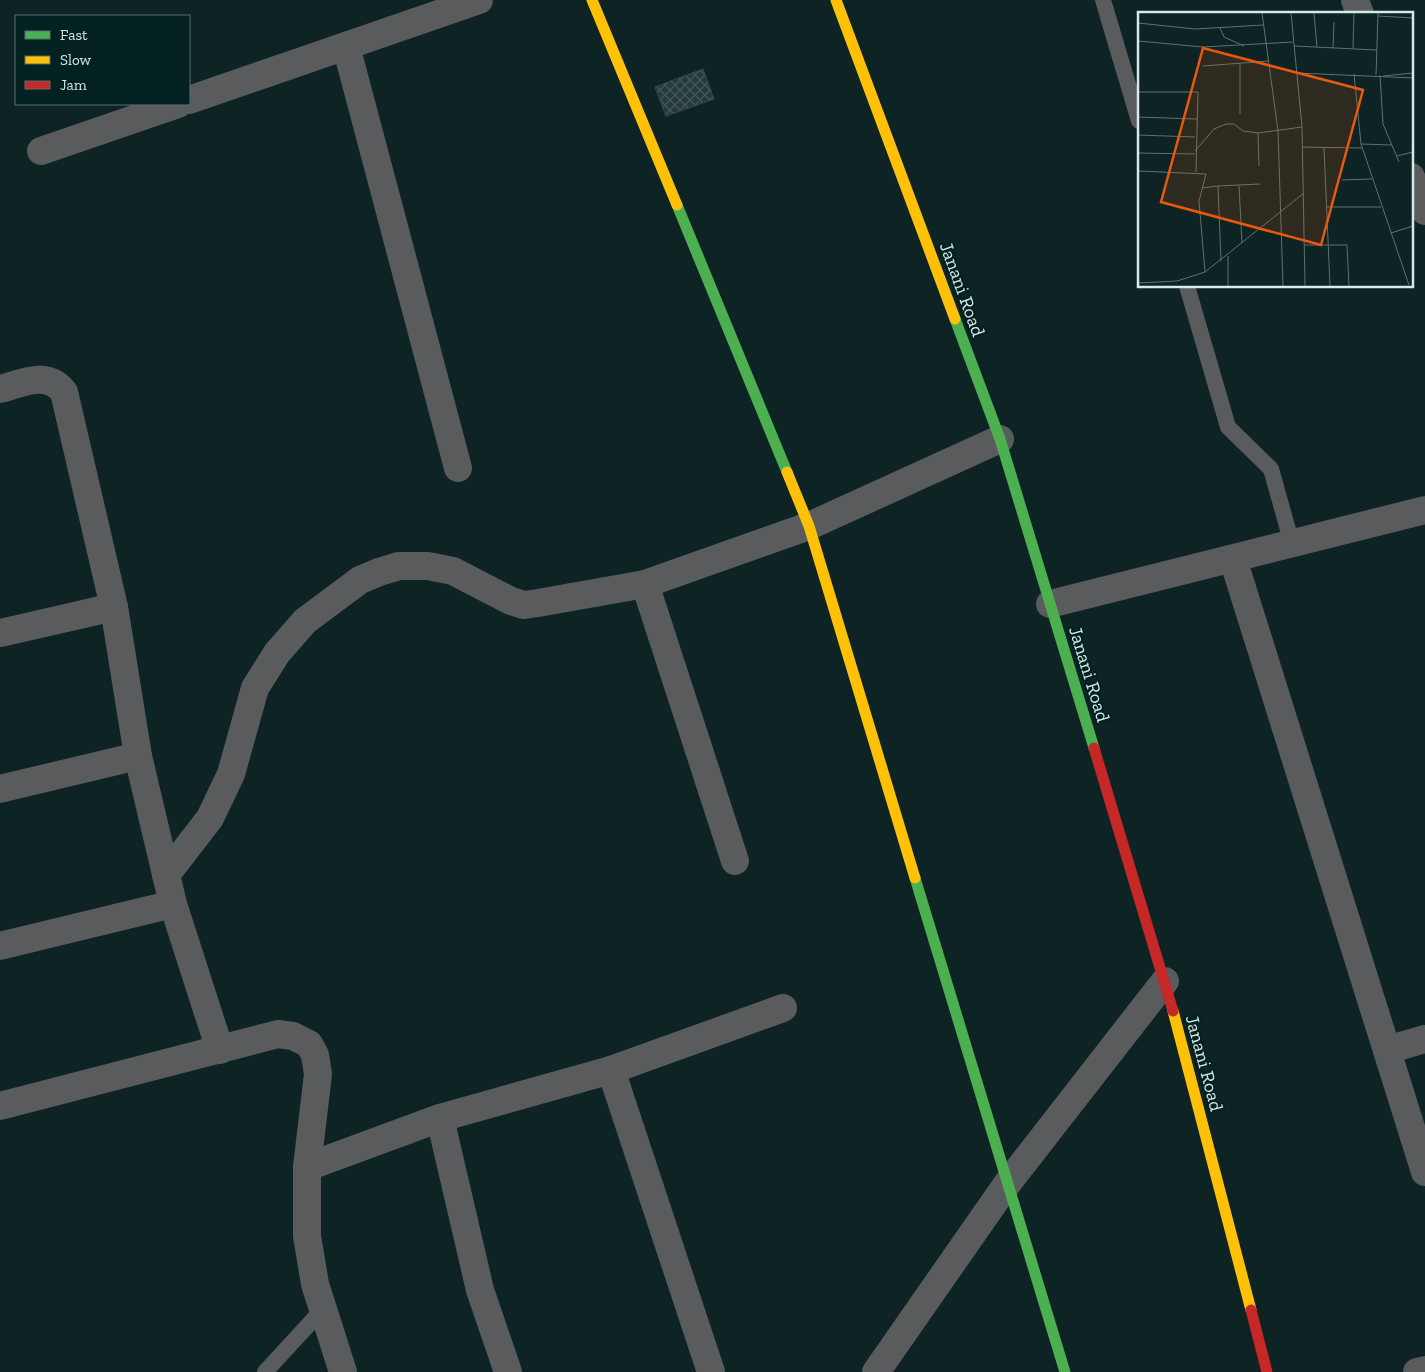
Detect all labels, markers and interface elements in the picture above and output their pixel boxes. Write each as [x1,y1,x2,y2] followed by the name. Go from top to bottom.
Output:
[1138,12,1412,288] inset map
[15,15,190,105] legend
[60,26,88,44] text: Fast
[60,51,92,69] text: Slow
[60,76,87,94] text: Jam
[935,239,990,340] street label: Janani Road
[1064,624,1115,725] street label: Janani Road
[1181,1012,1229,1114] street label: Janani Road

